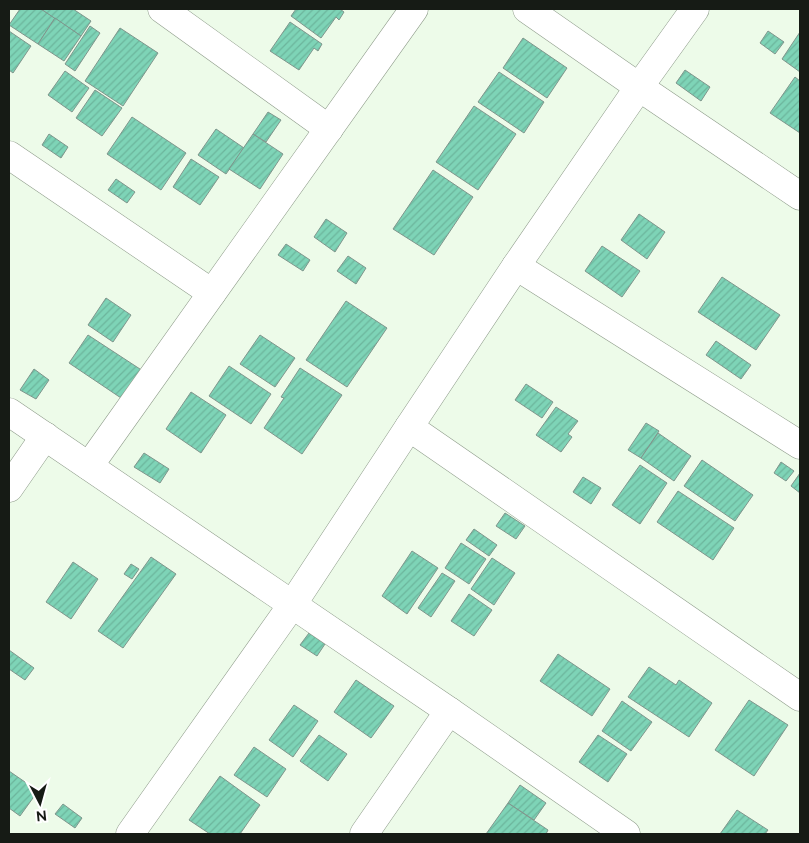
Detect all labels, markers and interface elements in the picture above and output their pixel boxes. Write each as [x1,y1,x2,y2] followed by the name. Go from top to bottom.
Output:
[15,778,65,828] north arrow
[35,807,48,824] text: N

